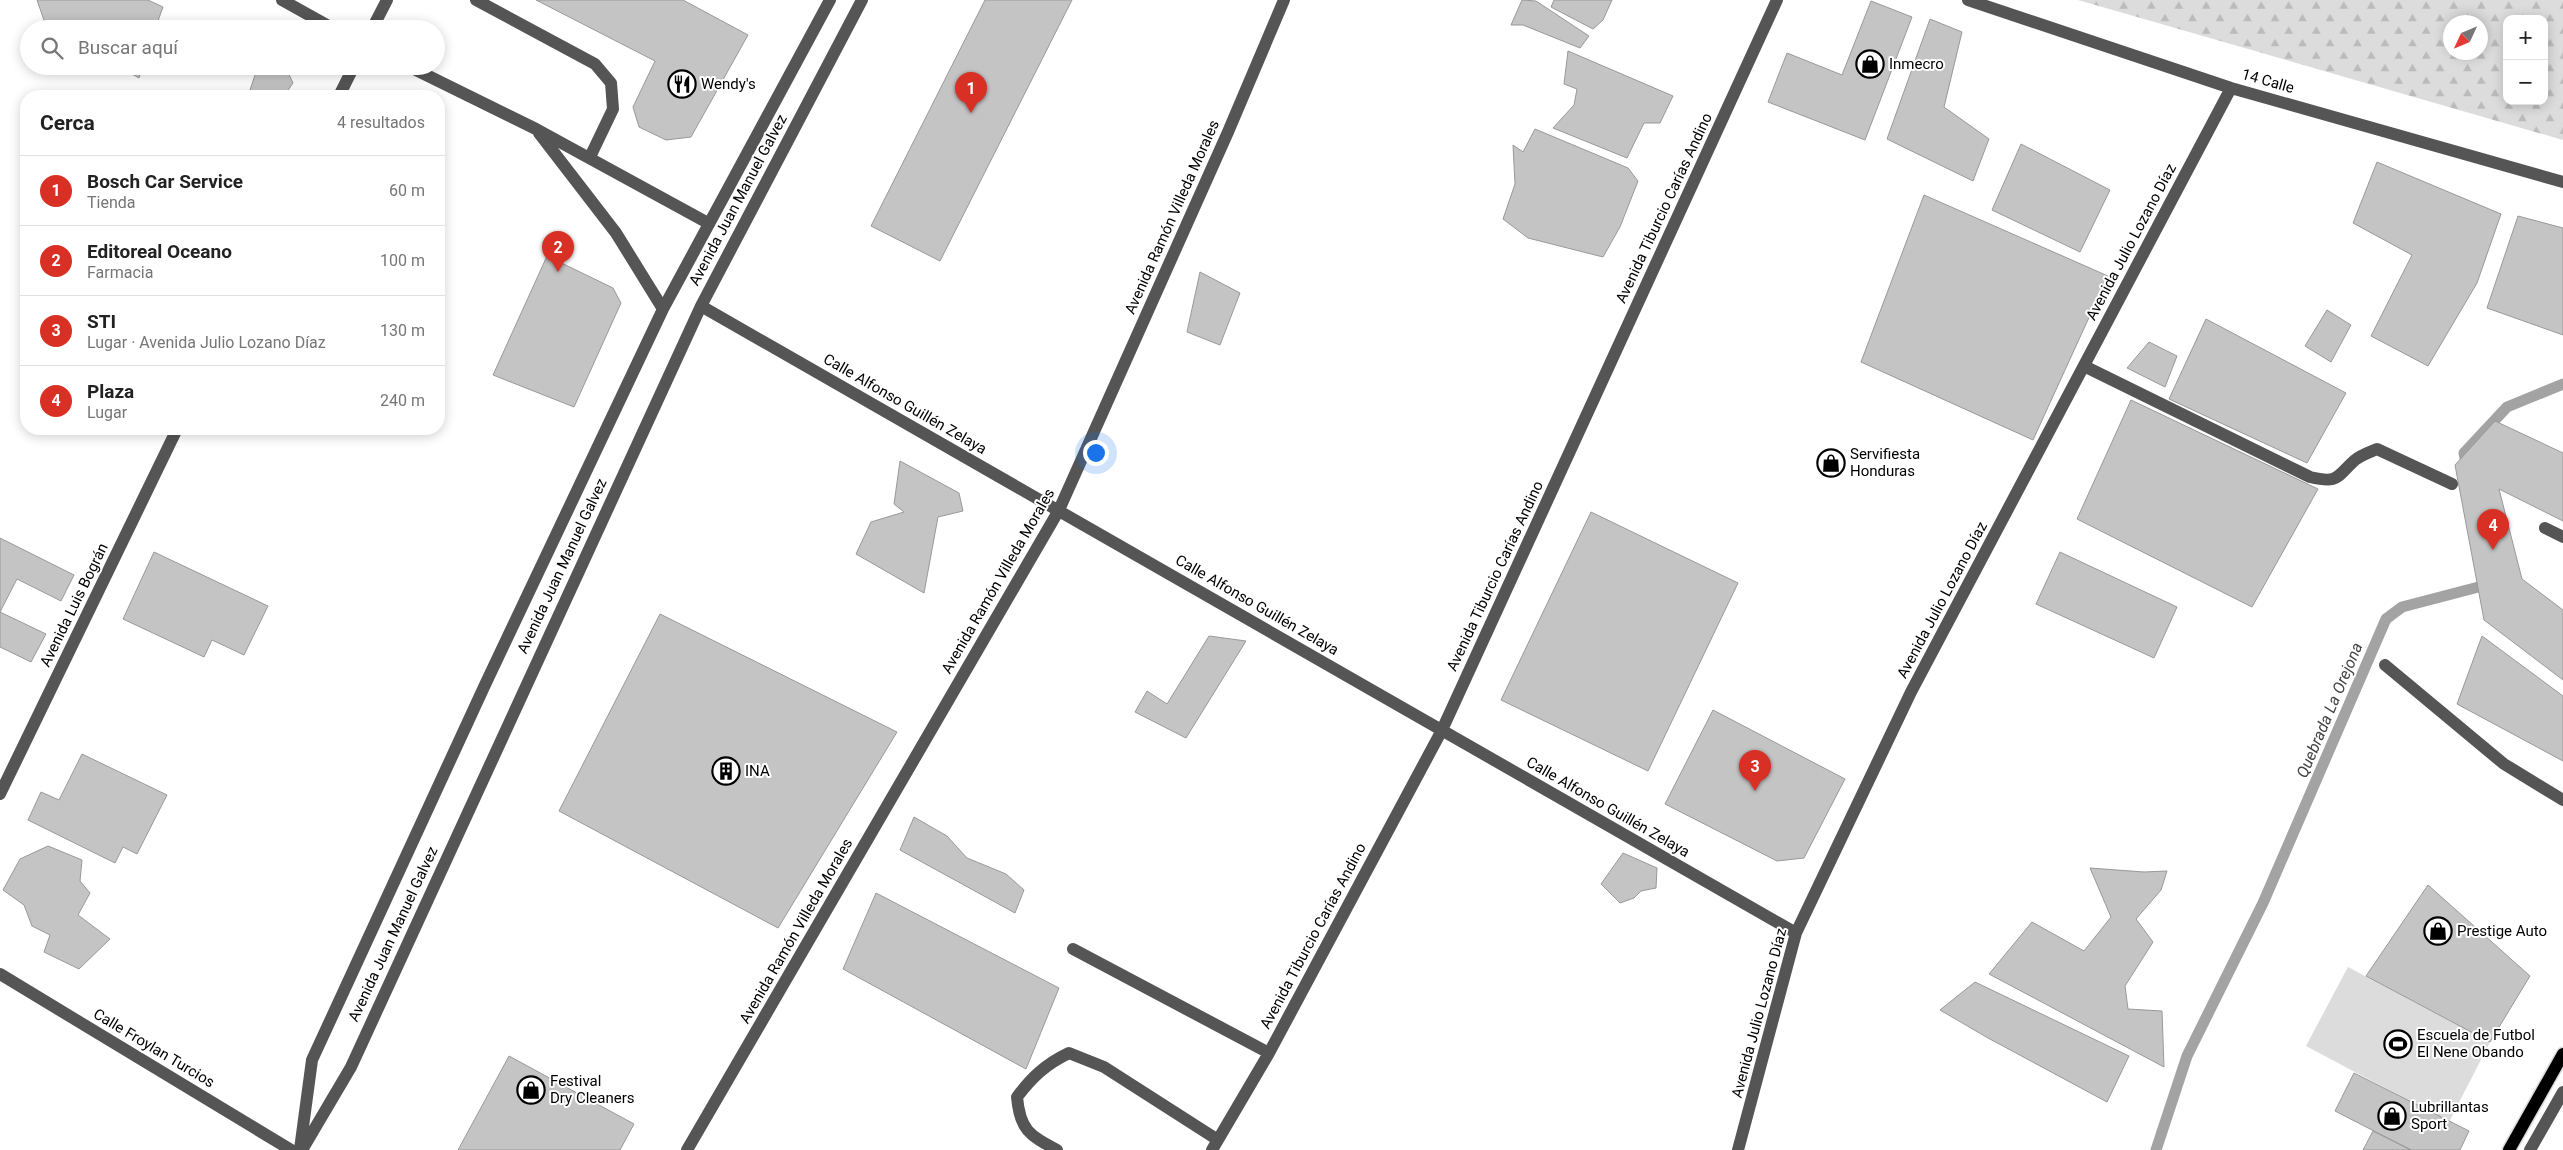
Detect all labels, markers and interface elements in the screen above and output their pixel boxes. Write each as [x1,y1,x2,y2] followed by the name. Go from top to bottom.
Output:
[2443,15,2488,60] north arrow
[2503,15,2548,105] map controls
[2503,15,2548,60] button: +
[20,20,445,75] search box
[38,34,66,62] icon: search
[78,36,178,59] text: Buscar aquí
[1855,49,1885,79] shop icon: Inmecro
[1889,55,1944,73] place label: Inmecro
[2503,60,2548,105] button: −
[2240,65,2296,97] street label: 14 Calle
[667,69,697,99] restaurant icon: Wendy's
[955,72,987,113] pin: 1
[701,75,756,93] place label: Wendy's
[1612,110,1716,306] street label: Avenida Tiburcio Carías Andino
[40,111,95,135] text: Cerca
[685,111,791,289] street label: Avenida Juan Manuel Galvez
[337,113,425,132] text: 4 resultados
[1121,117,1223,317] street label: Avenida Ramón Villeda Morales
[2082,161,2180,323] street label: Avenida Julio Lozano Díaz
[87,170,243,193] text: Bosch Car Service
[51,181,61,200] text: 1
[389,181,425,200] text: 60 m
[87,193,135,212] text: Tienda
[542,231,574,272] pin: 2
[87,240,232,263] text: Editoreal Oceano
[51,251,61,270] text: 2
[380,251,425,270] text: 100 m
[87,263,153,282] text: Farmacia
[87,310,116,333] text: STI
[51,321,61,340] text: 3
[380,321,425,340] text: 130 m
[87,333,326,352] text: Lugar · Avenida Julio Lozano Díaz
[820,350,990,458] street label: Calle Alfonso Guillén Zelaya
[87,380,134,403] text: Plaza
[51,391,61,410] text: 4
[380,391,425,410] text: 240 m
[87,403,127,422] text: Lugar
[1083,440,1109,466] your location
[1850,445,1920,480] place label: Servifiesta Honduras
[1816,448,1846,478] shop icon: Servifiesta Honduras
[513,476,611,656] street label: Avenida Juan Manuel Galvez
[1443,478,1547,674] street label: Avenida Tiburcio Carías Andino
[938,485,1058,677] street label: Avenida Ramón Villeda Morales
[2477,509,2509,550] pin: 4
[1893,519,1991,681] street label: Avenida Julio Lozano Díaz
[36,540,112,670] street label: Avenida Luis Bográn
[1172,551,1342,659] street label: Calle Alfonso Guillén Zelaya
[2292,640,2367,781] water label: Quebrada La Orejona
[1739,750,1771,791] pin: 3
[1523,753,1693,861] street label: Calle Alfonso Guillén Zelaya
[711,756,741,786] building icon: INA
[745,762,770,780] place label: INA
[736,835,856,1027] street label: Avenida Ramón Villeda Morales
[1256,840,1370,1032] street label: Avenida Tiburcio Carías Andino
[344,844,442,1024] street label: Avenida Juan Manuel Galvez
[2423,916,2453,946] shop icon: Prestige Auto
[2457,922,2547,940] place label: Prestige Auto
[1728,926,1790,1100] street label: Avenida Julio Lozano Díaz
[90,1005,218,1091] street label: Calle Froylan Turcios
[2417,1026,2535,1061] place label: Escuela de Futbol El Nene Obando
[2383,1029,2413,1059] sports icon: Escuela de Futbol El Nene Obando
[550,1072,634,1107] place label: Festival Dry Cleaners
[516,1075,546,1105] shop icon: Festival Dry Cleaners
[2411,1098,2489,1133] place label: Lubrillantas Sport
[2377,1101,2407,1131] shop icon: Lubrillantas Sport

